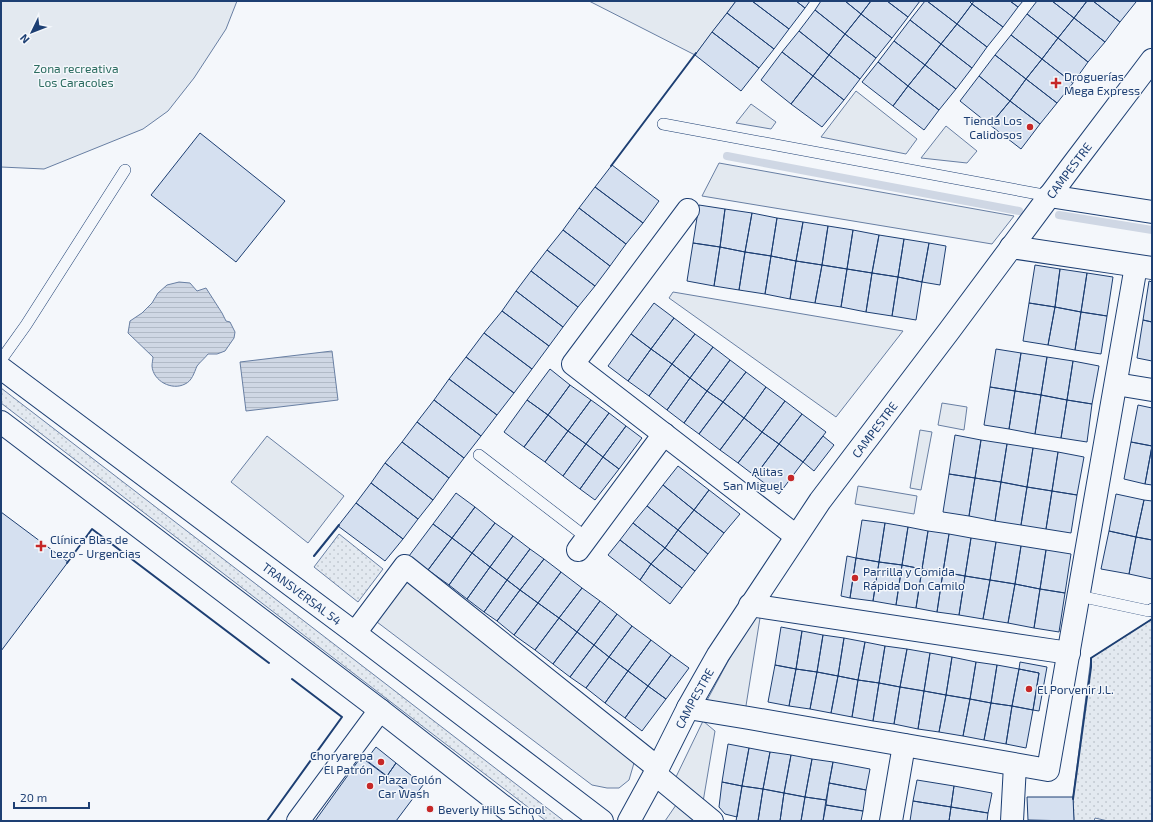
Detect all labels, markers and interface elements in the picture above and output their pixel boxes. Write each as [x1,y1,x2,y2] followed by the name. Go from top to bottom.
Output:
[12,12,52,52] north arrow
[17,32,32,47] text: N
[34,61,118,89] park label: Zona recreativa Los Caracoles
[1064,69,1140,97] place label: Droguerías Mega Express
[1051,78,1061,88] marker: Droguerías Mega Express
[963,113,1022,141] place label: Tienda Los Calidosos
[1025,122,1035,132] marker: Tienda Los Calidosos
[1043,139,1094,201] street label: CAMPESTRE
[849,398,900,460] street label: CAMPESTRE
[723,464,783,492] place label: Alitas San Miguel
[786,473,796,483] marker: Alitas San Miguel
[50,532,141,560] place label: Clínica Blas de Lezo - Urgencias
[35,540,47,552] marker: Clínica Blas de Lezo - Urgencias
[260,559,344,627] street label: TRANSVERSAL 54
[863,564,965,592] place label: Parrilla y Comida Rápida Don Camilo
[850,573,860,583] marker: Parrilla y Comida Rápida Don Camilo
[672,665,716,731] street label: CAMPESTRE
[1037,682,1114,696] place label: El Porvenir J.L.
[1024,684,1034,694] marker: El Porvenir J.L.
[310,748,373,776] place label: Choryarepa El Patrón
[376,757,386,767] marker: Choryarepa El Patrón
[378,772,442,800] place label: Plaza Colón Car Wash
[365,781,375,791] marker: Plaza Colón Car Wash
[14,784,89,810] scale bar
[20,790,47,804] text: 20 m
[438,802,546,816] place label: Beverly Hills School
[425,804,435,814] marker: Beverly Hills School

